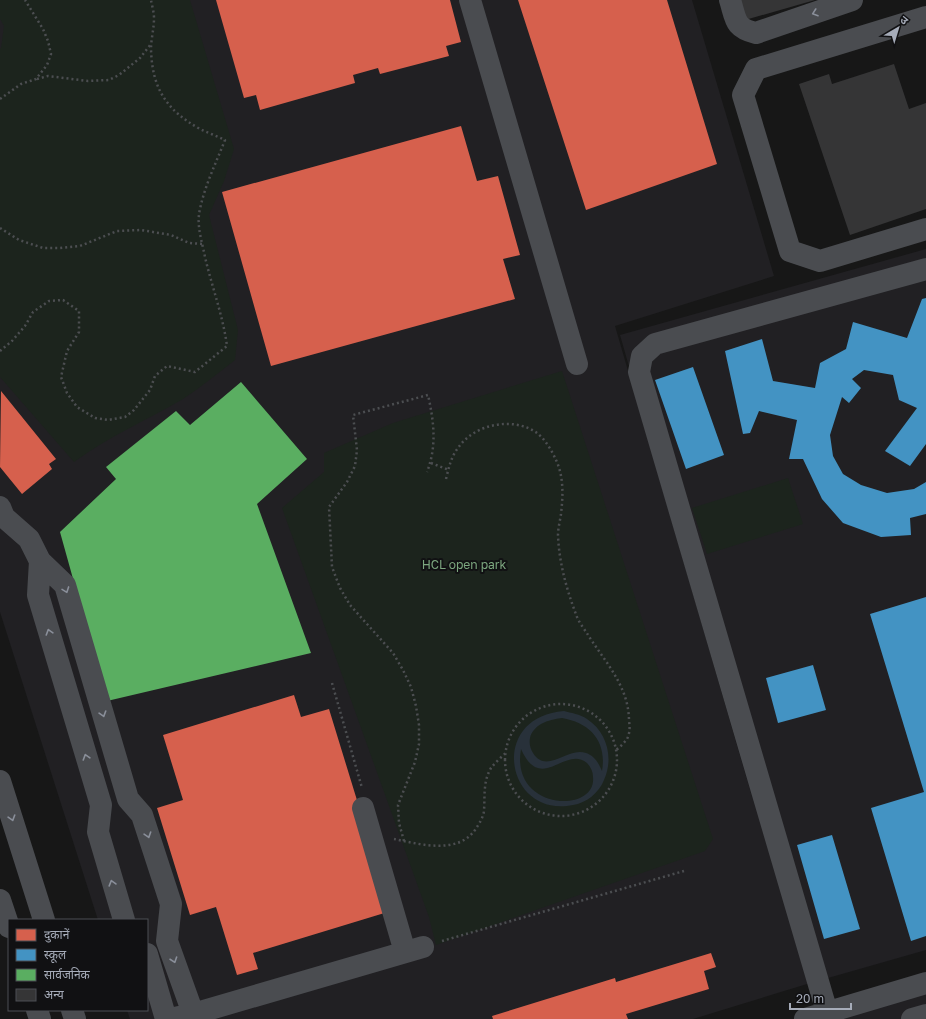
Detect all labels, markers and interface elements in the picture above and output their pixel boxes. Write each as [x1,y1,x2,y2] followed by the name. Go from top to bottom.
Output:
[812,8,819,16] one-way arrow
[878,8,918,48] north arrow
[898,13,911,27] text: उ
[422,557,507,572] park label: HCL open park
[61,586,70,593] one-way arrow
[45,629,54,636] one-way arrow
[98,710,107,717] one-way arrow
[82,754,91,761] one-way arrow
[7,815,16,822] one-way arrow
[143,831,152,838] one-way arrow
[108,880,117,887] one-way arrow
[8,919,148,1011] legend
[44,927,70,943] text: दुकानें
[44,947,67,963] text: स्कूल
[169,956,177,963] one-way arrow
[44,967,91,982] text: सार्वजनिक
[790,985,851,1011] scale bar
[44,987,65,1002] text: अन्य
[796,991,824,1006] text: 20 m

